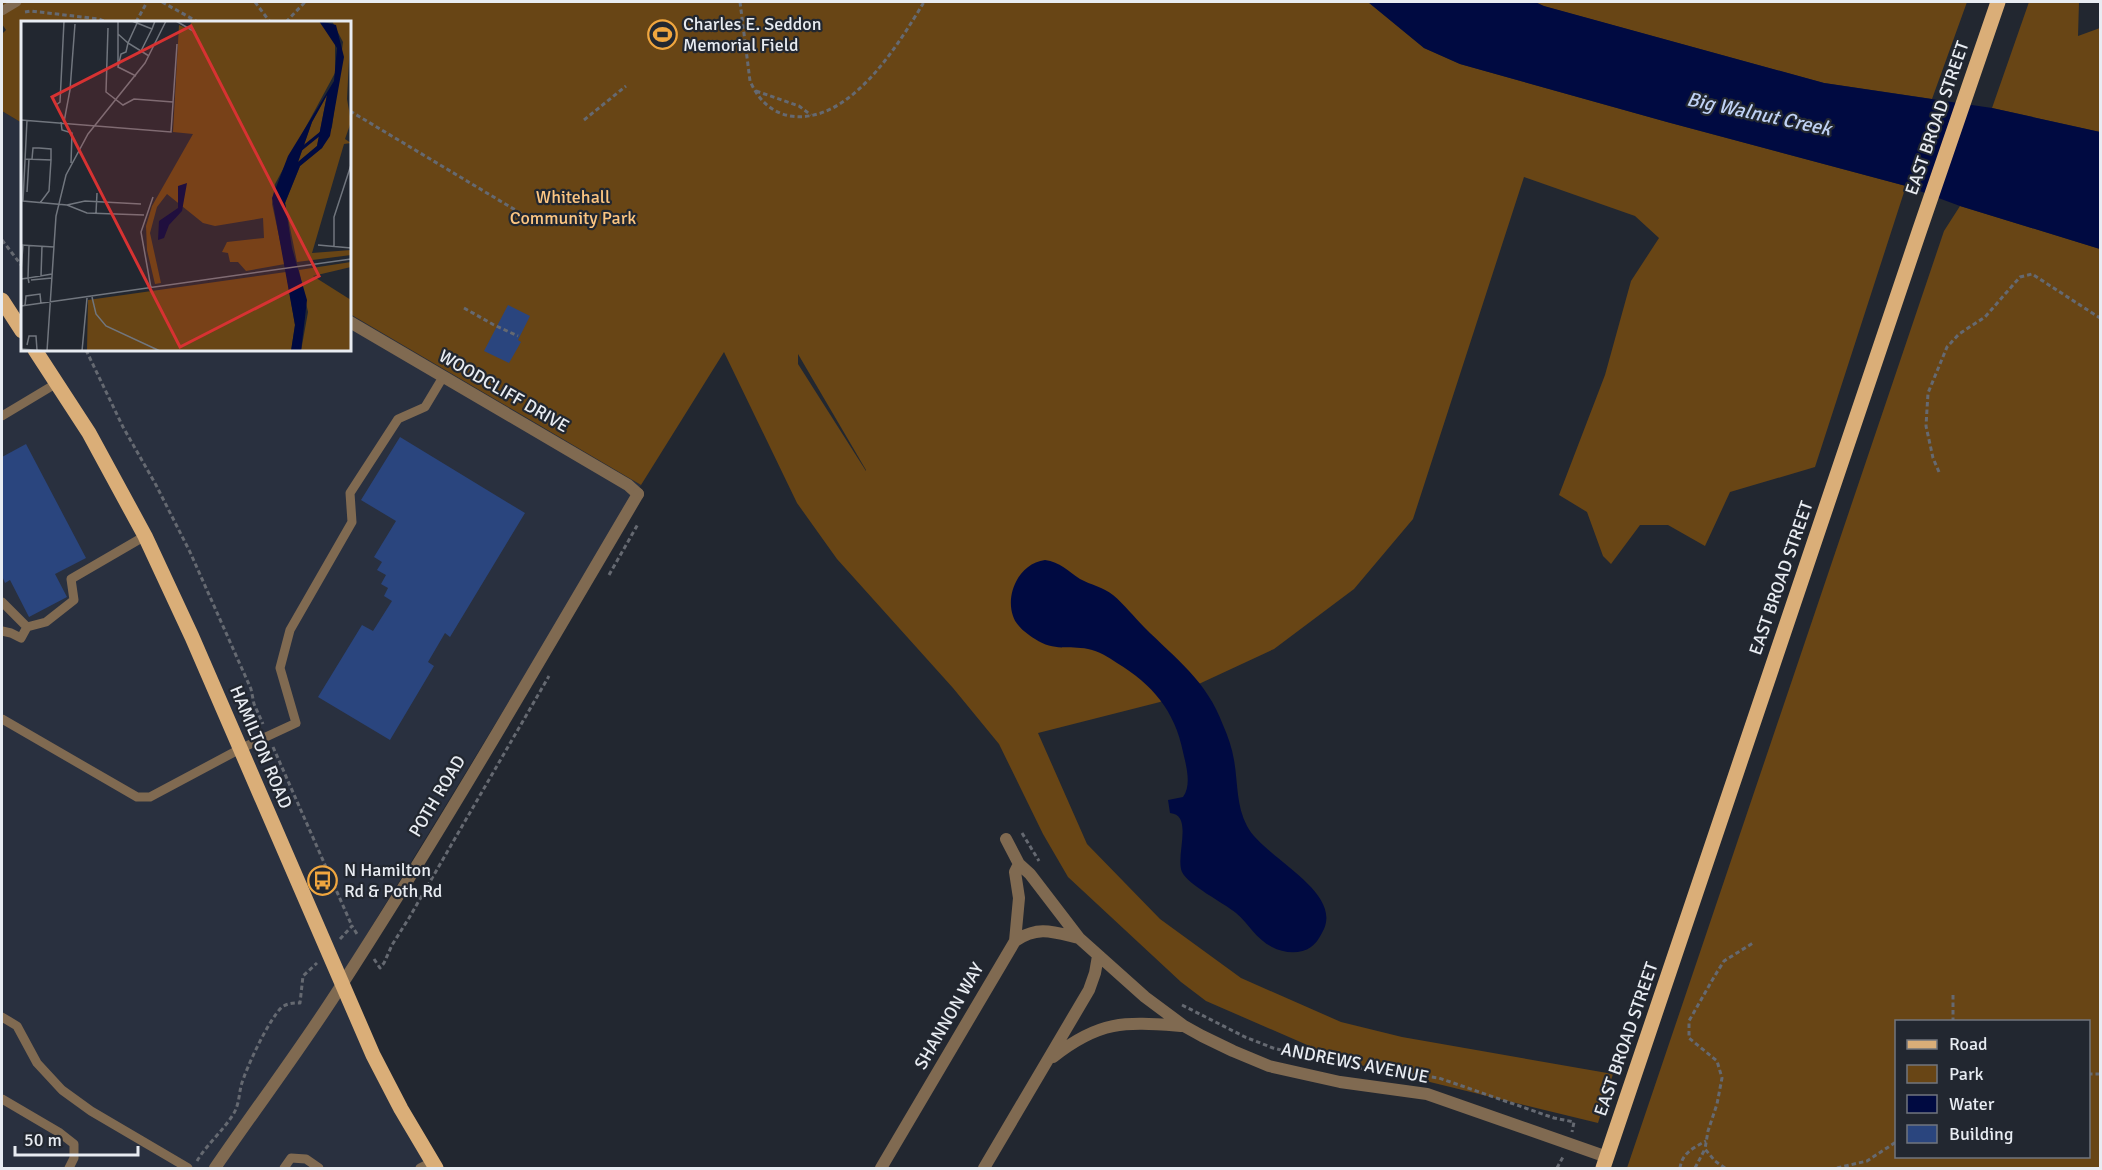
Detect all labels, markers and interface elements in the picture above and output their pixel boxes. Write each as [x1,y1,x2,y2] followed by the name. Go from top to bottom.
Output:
[683,13,822,56] place label: Charles E. Seddon Memorial Field
[646,18,678,50] sports icon: Charles E. Seddon Memorial Field
[21,21,351,351] inset map
[1900,38,1974,198] street label: EAST BROAD STREET
[1684,86,1835,142] water label: Big Walnut Creek
[510,186,636,229] park label: Whitehall Community Park
[435,345,573,437] street label: WOODCLIFF DRIVE
[1744,498,1818,658] street label: EAST BROAD STREET
[225,682,297,812] street label: HAMILTON ROAD
[404,751,470,841] street label: POTH ROAD
[344,859,442,902] place label: N Hamilton Rd & Poth Rd
[307,864,339,896] bus stop icon: N Hamilton Rd & Poth Rd
[910,959,988,1073] street label: SHANNON WAY
[1589,959,1663,1119] street label: EAST BROAD STREET
[1895,1020,2090,1158] legend
[1949,1033,1988,1055] text: Road
[1279,1038,1431,1088] street label: ANDREWS AVENUE
[1949,1063,1984,1085] text: Park
[1949,1093,1995,1115] text: Water
[15,1119,138,1157] scale bar
[1949,1123,2013,1145] text: Building
[24,1129,62,1151] text: 50 m

